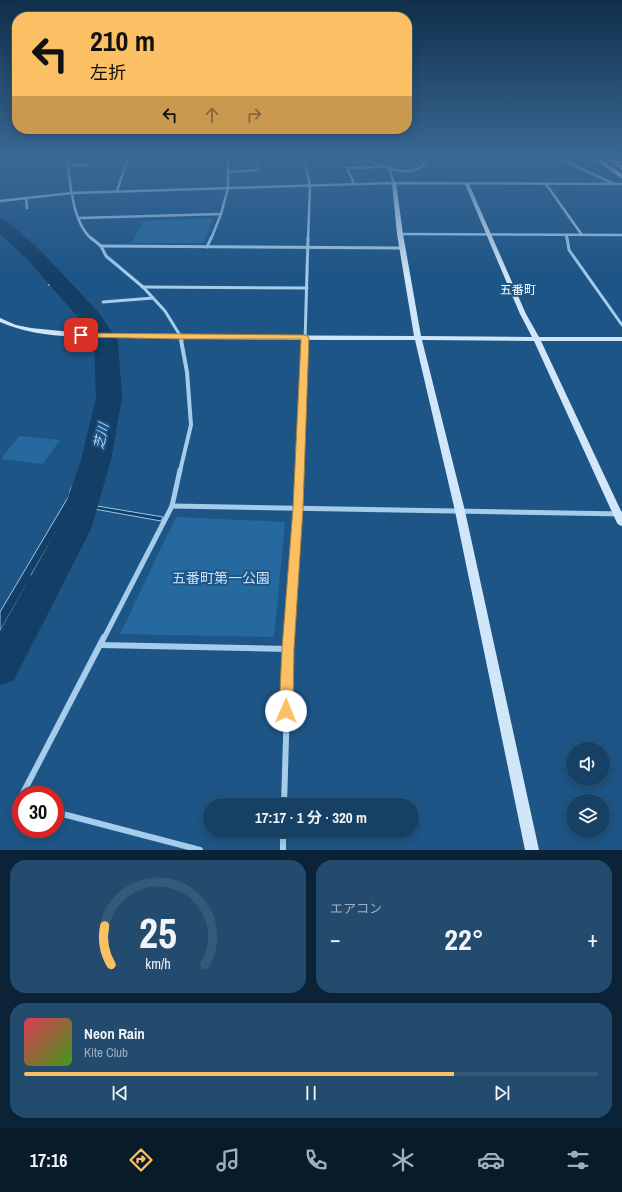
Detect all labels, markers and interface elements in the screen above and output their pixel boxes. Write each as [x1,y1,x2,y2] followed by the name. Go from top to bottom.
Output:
[90,22,155,60] text: 210 m
[24,28,76,80] icon: left
[90,60,126,85] text: 左折
[159,104,181,126] icon: left
[201,104,223,126] icon: ahead
[243,104,265,126] icon: right
[500,282,536,298] district label: 五番町
[64,318,98,352] pin
[70,324,92,346] icon: arrive
[90,420,112,450] water label: 芝川
[172,569,270,587] park label: 五番町第一公園
[265,690,307,732] position arrow
[566,742,610,838] map controls
[566,742,610,786] button: sound
[12,786,64,838] speed limit sign: 30
[566,794,610,838] button: layers
[255,807,367,828] text: 17:17 · 1 分 · 320 m
[330,900,382,917] text: エアコン
[139,904,177,960] text: 25
[444,919,484,959] text: 22°
[330,924,341,954] text: −
[587,924,598,954] text: +
[145,953,171,972] text: km/h
[84,1023,145,1044] text: Neon Rain
[84,1044,128,1061] text: Kite Club
[109,1082,131,1104] icon: previous
[300,1082,322,1104] icon: pause
[491,1082,513,1104] icon: next
[127,1146,155,1174] icon: directions
[214,1146,242,1174] icon: music
[302,1146,330,1174] icon: phone
[389,1146,417,1174] icon: climate
[477,1146,505,1174] icon: car
[564,1146,592,1174] icon: filters
[30,1148,67,1173] text: 17:16

